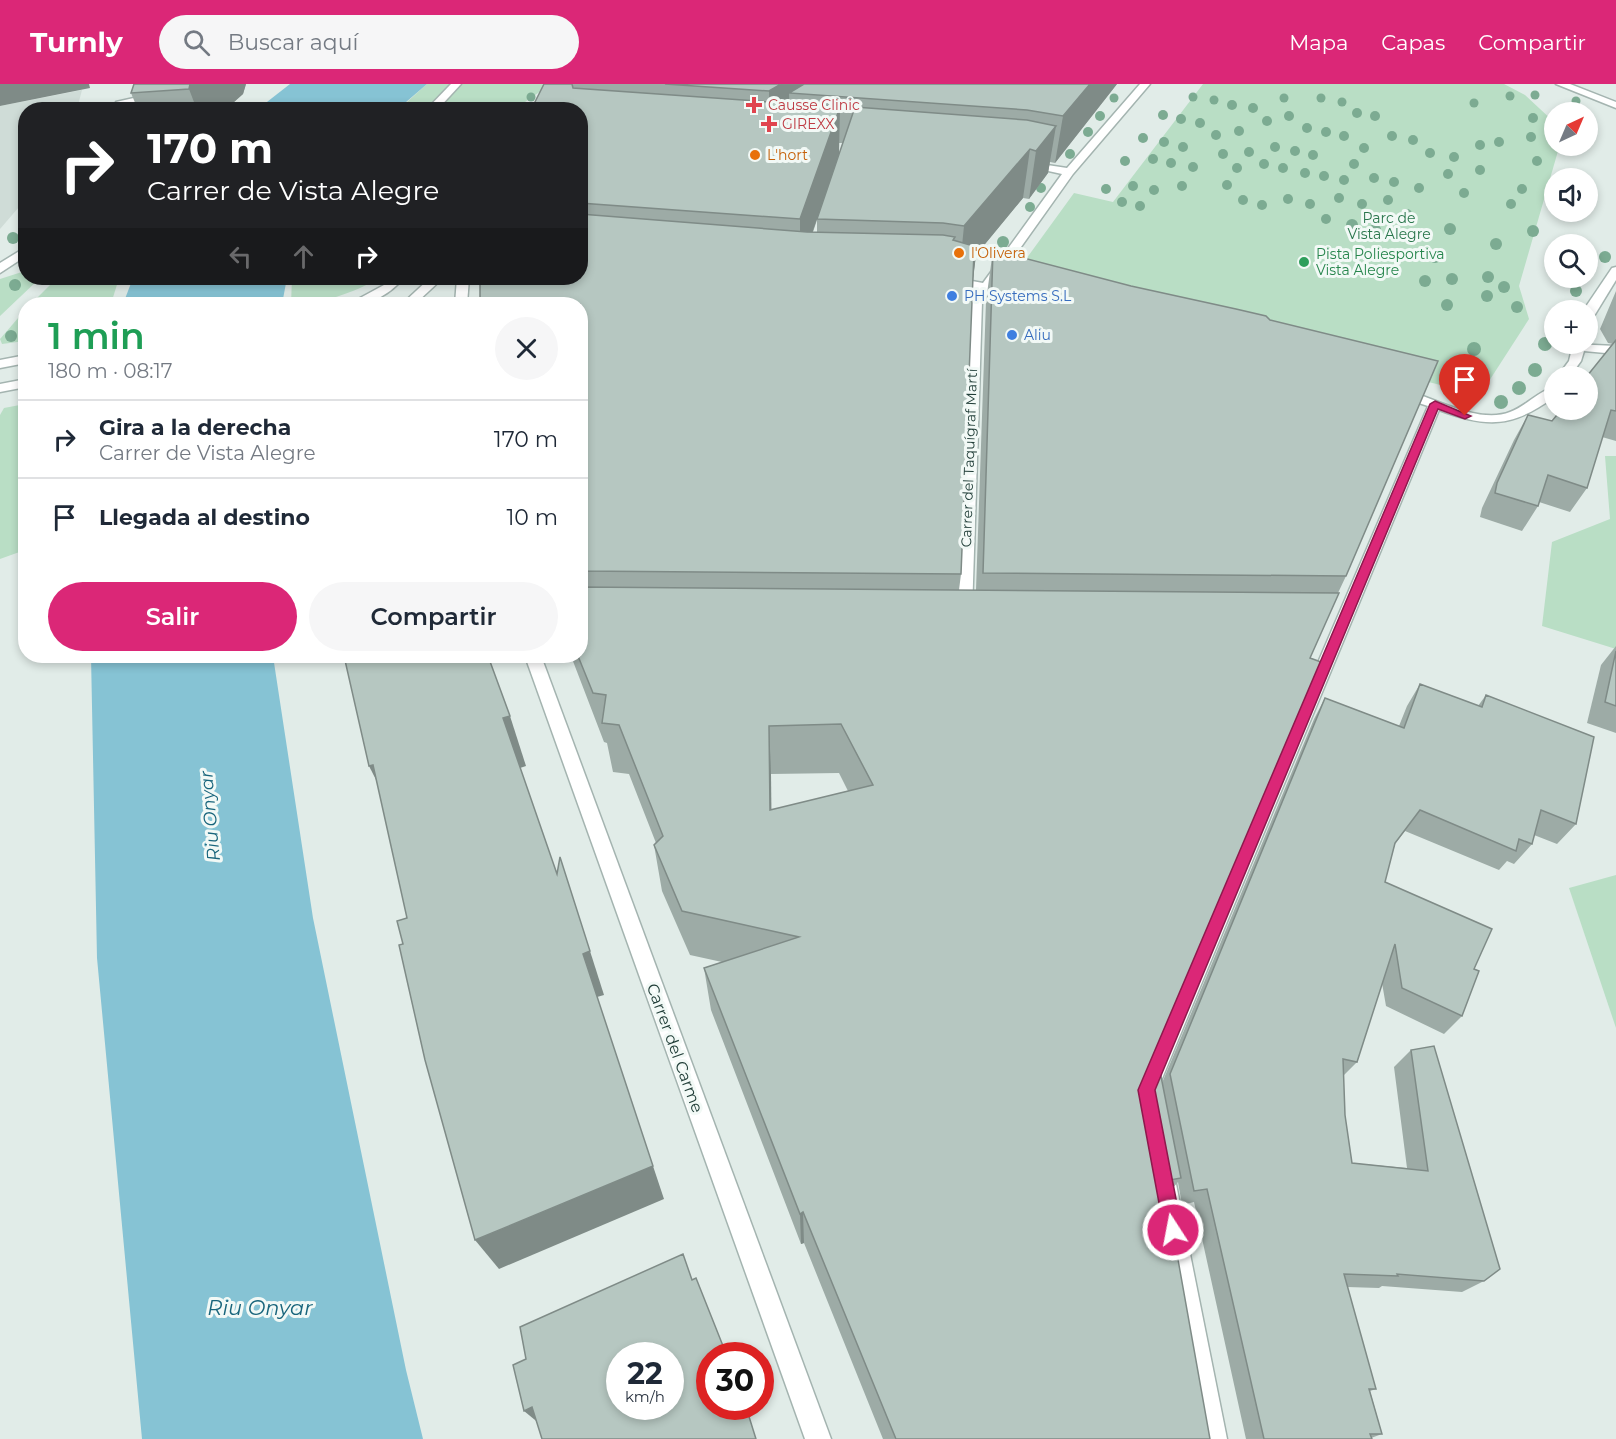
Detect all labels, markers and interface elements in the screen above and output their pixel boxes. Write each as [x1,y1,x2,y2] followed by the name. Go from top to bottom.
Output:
[159,15,579,69] search box
[30,25,123,59] text: Turnly
[180,26,213,59] icon: search
[228,29,358,56] text: Buscar aquí
[1289,30,1348,55] text: Mapa
[1381,30,1445,55] text: Capas
[1478,30,1586,55] text: Compartir
[745,96,763,114] marker: Causse Clinic
[768,96,860,114] place label: Causse Clinic
[1544,102,1598,156] north arrow
[1544,102,1598,420] map controls
[760,115,778,133] marker: GIREXX
[782,115,834,133] place label: GIREXX
[147,122,273,174] text: 170 m
[48,126,126,204] icon: right
[767,146,808,164] place label: L'hort
[748,148,762,162] marker: L'hort
[1544,168,1598,222] button: sound
[147,174,439,207] text: Carrer de Vista Alegre
[1347,209,1431,243] park label: Parc de Vista Alegre
[1544,234,1598,288] button: search
[224,240,257,273] icon: left
[287,240,320,273] icon: ahead
[350,240,383,273] icon: right
[971,244,1026,262] place label: l'Olivera
[1316,245,1445,279] place label: Pista Poliesportiva Vista Alegre
[952,246,966,260] marker: l'Olivera
[1297,255,1311,269] marker: Pista Poliesportiva Vista Alegre
[964,287,1072,305] place label: PH Systems S.L
[945,289,959,303] marker: PH Systems S.L
[1544,300,1598,354] button: +
[48,314,145,358] text: 1 min
[495,317,558,380] button: close
[1024,326,1051,344] place label: Aliu
[1005,328,1019,342] marker: Aliu
[1439,354,1490,416] pin
[48,359,172,383] text: 180 m · 08:17
[1448,363,1481,396] icon: arrive
[1544,366,1598,420] button: −
[957,367,981,548] street label: Carrer del Taquígraf Martí
[99,414,291,441] text: Gira a la derecha
[48,423,81,456] icon: right
[494,426,558,453] text: 170 m
[99,441,316,465] text: Carrer de Vista Alegre
[48,501,81,534] icon: arrive
[99,504,310,531] text: Llegada al destino
[506,504,558,531] text: 10 m
[48,582,297,651] button: Salir
[309,582,558,651] button: Compartir
[195,769,225,862] water label: Riu Onyar
[643,981,707,1115] street label: Carrer del Carme
[1141,1198,1205,1262] position arrow
[207,1295,313,1320] water label: Riu Onyar
[696,1342,774,1420] speed limit sign: 30
[627,1355,663,1392] text: 22
[625,1387,665,1406] text: km/h

